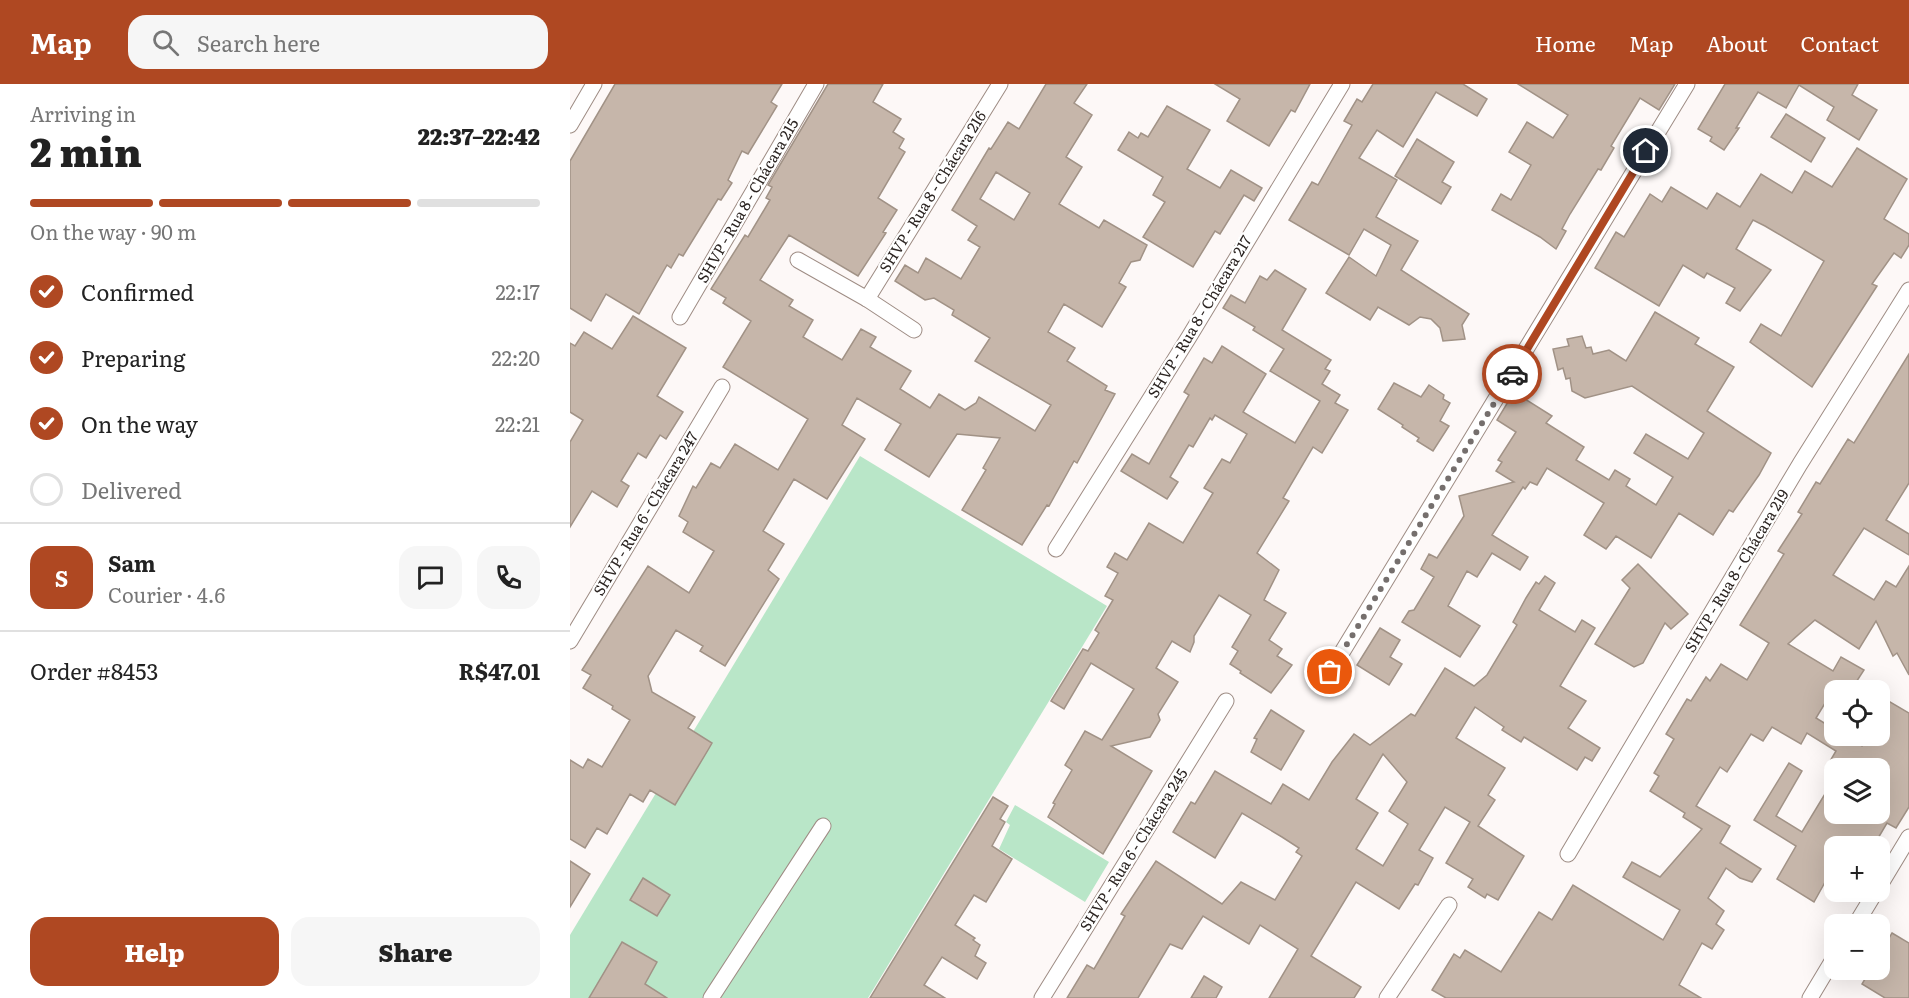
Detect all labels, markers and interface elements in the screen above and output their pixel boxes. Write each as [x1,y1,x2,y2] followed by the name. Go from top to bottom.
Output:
[128,15,548,69] search box
[30,21,92,63] text: Map
[149,26,182,59] icon: search
[197,26,320,59] text: Search here
[1535,27,1596,58] text: Home
[1629,27,1673,58] text: Map
[1706,27,1768,58] text: About
[1801,27,1879,58] text: Contact
[30,98,136,128] text: Arriving in
[872,106,991,277] street label: SHVP - Rua 8 - Chácara 216
[690,113,803,287] street label: SHVP - Rua 8 - Chácara 215
[418,119,540,152] text: 22:37–22:42
[30,121,142,179] text: 2 min
[1620,125,1671,176] pin
[1629,134,1662,167] icon: home
[30,216,196,246] text: On the way · 90 m
[1141,230,1257,402] street label: SHVP - Rua 8 - Chácara 217
[30,275,63,308] icon: check
[81,275,194,308] text: Confirmed
[495,276,540,306] text: 22:17
[30,341,63,374] icon: check
[81,341,185,374] text: Preparing
[492,342,540,372] text: 22:20
[1482,344,1542,404] courier
[1496,358,1529,391] icon: car
[30,407,63,440] icon: check
[81,407,198,440] text: On the way
[495,408,540,438] text: 22:21
[586,426,703,600] street label: SHVP - Rua 6 - Chácara 247
[81,473,182,506] text: Delivered
[1678,484,1794,656] street label: SHVP - Rua 8 - Chácara 219
[108,546,156,579] text: Sam
[399,546,462,609] button: chat
[477,546,540,609] button: phone
[55,561,68,594] text: S
[108,579,225,609] text: Courier · 4.6
[1304,646,1355,697] pin
[30,654,158,687] text: Order #8453
[458,654,540,687] text: R$47.01
[1313,655,1346,688] icon: bag
[1824,680,1890,980] map controls
[1824,680,1890,746] button: locate
[1824,758,1890,824] button: layers
[1073,763,1193,935] street label: SHVP - Rua 6 - Chácara 245
[1824,836,1890,902] button: +
[1824,914,1890,980] button: −
[30,917,279,986] button: Help
[291,917,540,986] button: Share

